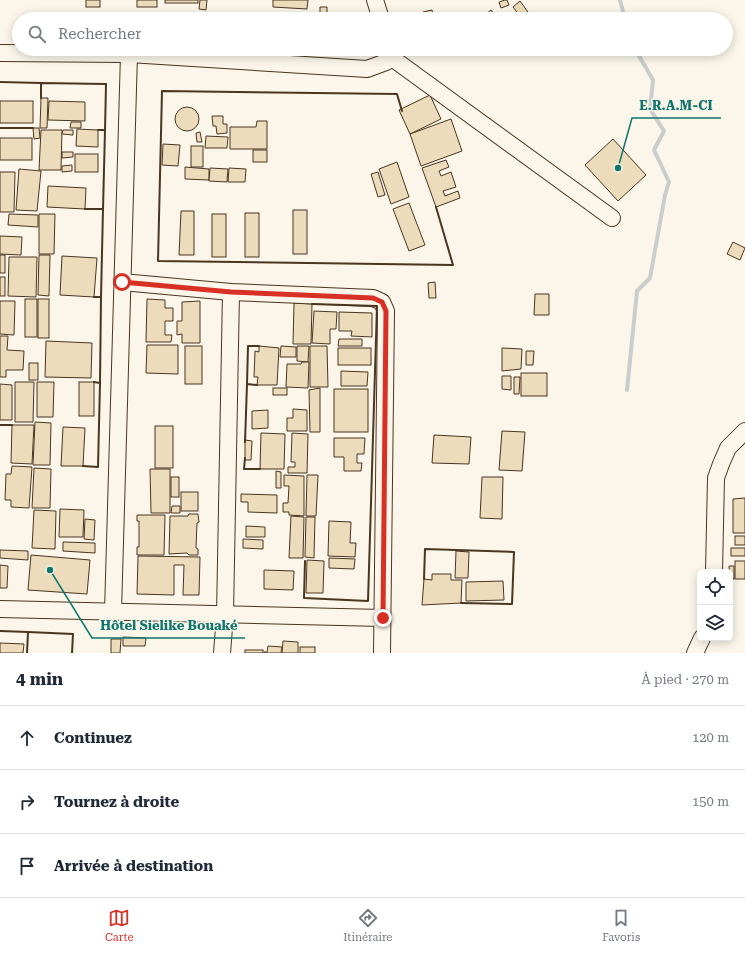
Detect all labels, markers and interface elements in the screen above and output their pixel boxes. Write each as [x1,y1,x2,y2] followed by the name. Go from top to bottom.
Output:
[12,12,733,56] search box
[26,23,48,45] icon: search
[58,25,141,43] text: Rechercher
[632,93,721,118] callout: E.R.A.M-CI
[639,98,713,113] text: E.R.A.M-CI
[113,273,131,291] route start
[697,569,733,641] map controls
[697,569,733,605] button: locate
[697,605,733,641] button: layers
[374,609,392,627] route end
[92,613,245,638] callout: Hôtel Sielike Bouaké
[100,618,238,633] text: Hôtel Sielike Bouaké
[16,669,63,689] text: 4 min
[642,672,729,687] text: À pied · 270 m
[16,727,38,749] icon: ahead
[54,729,132,747] text: Continuez
[692,730,729,745] text: 120 m
[16,791,38,813] icon: right
[54,793,179,811] text: Tournez à droite
[692,794,729,809] text: 150 m
[16,855,38,877] icon: arrive
[54,857,213,875] text: Arrivée à destination
[105,907,133,944] tab: Carte
[343,907,392,944] tab: Itinéraire
[602,907,640,944] tab: Favoris

